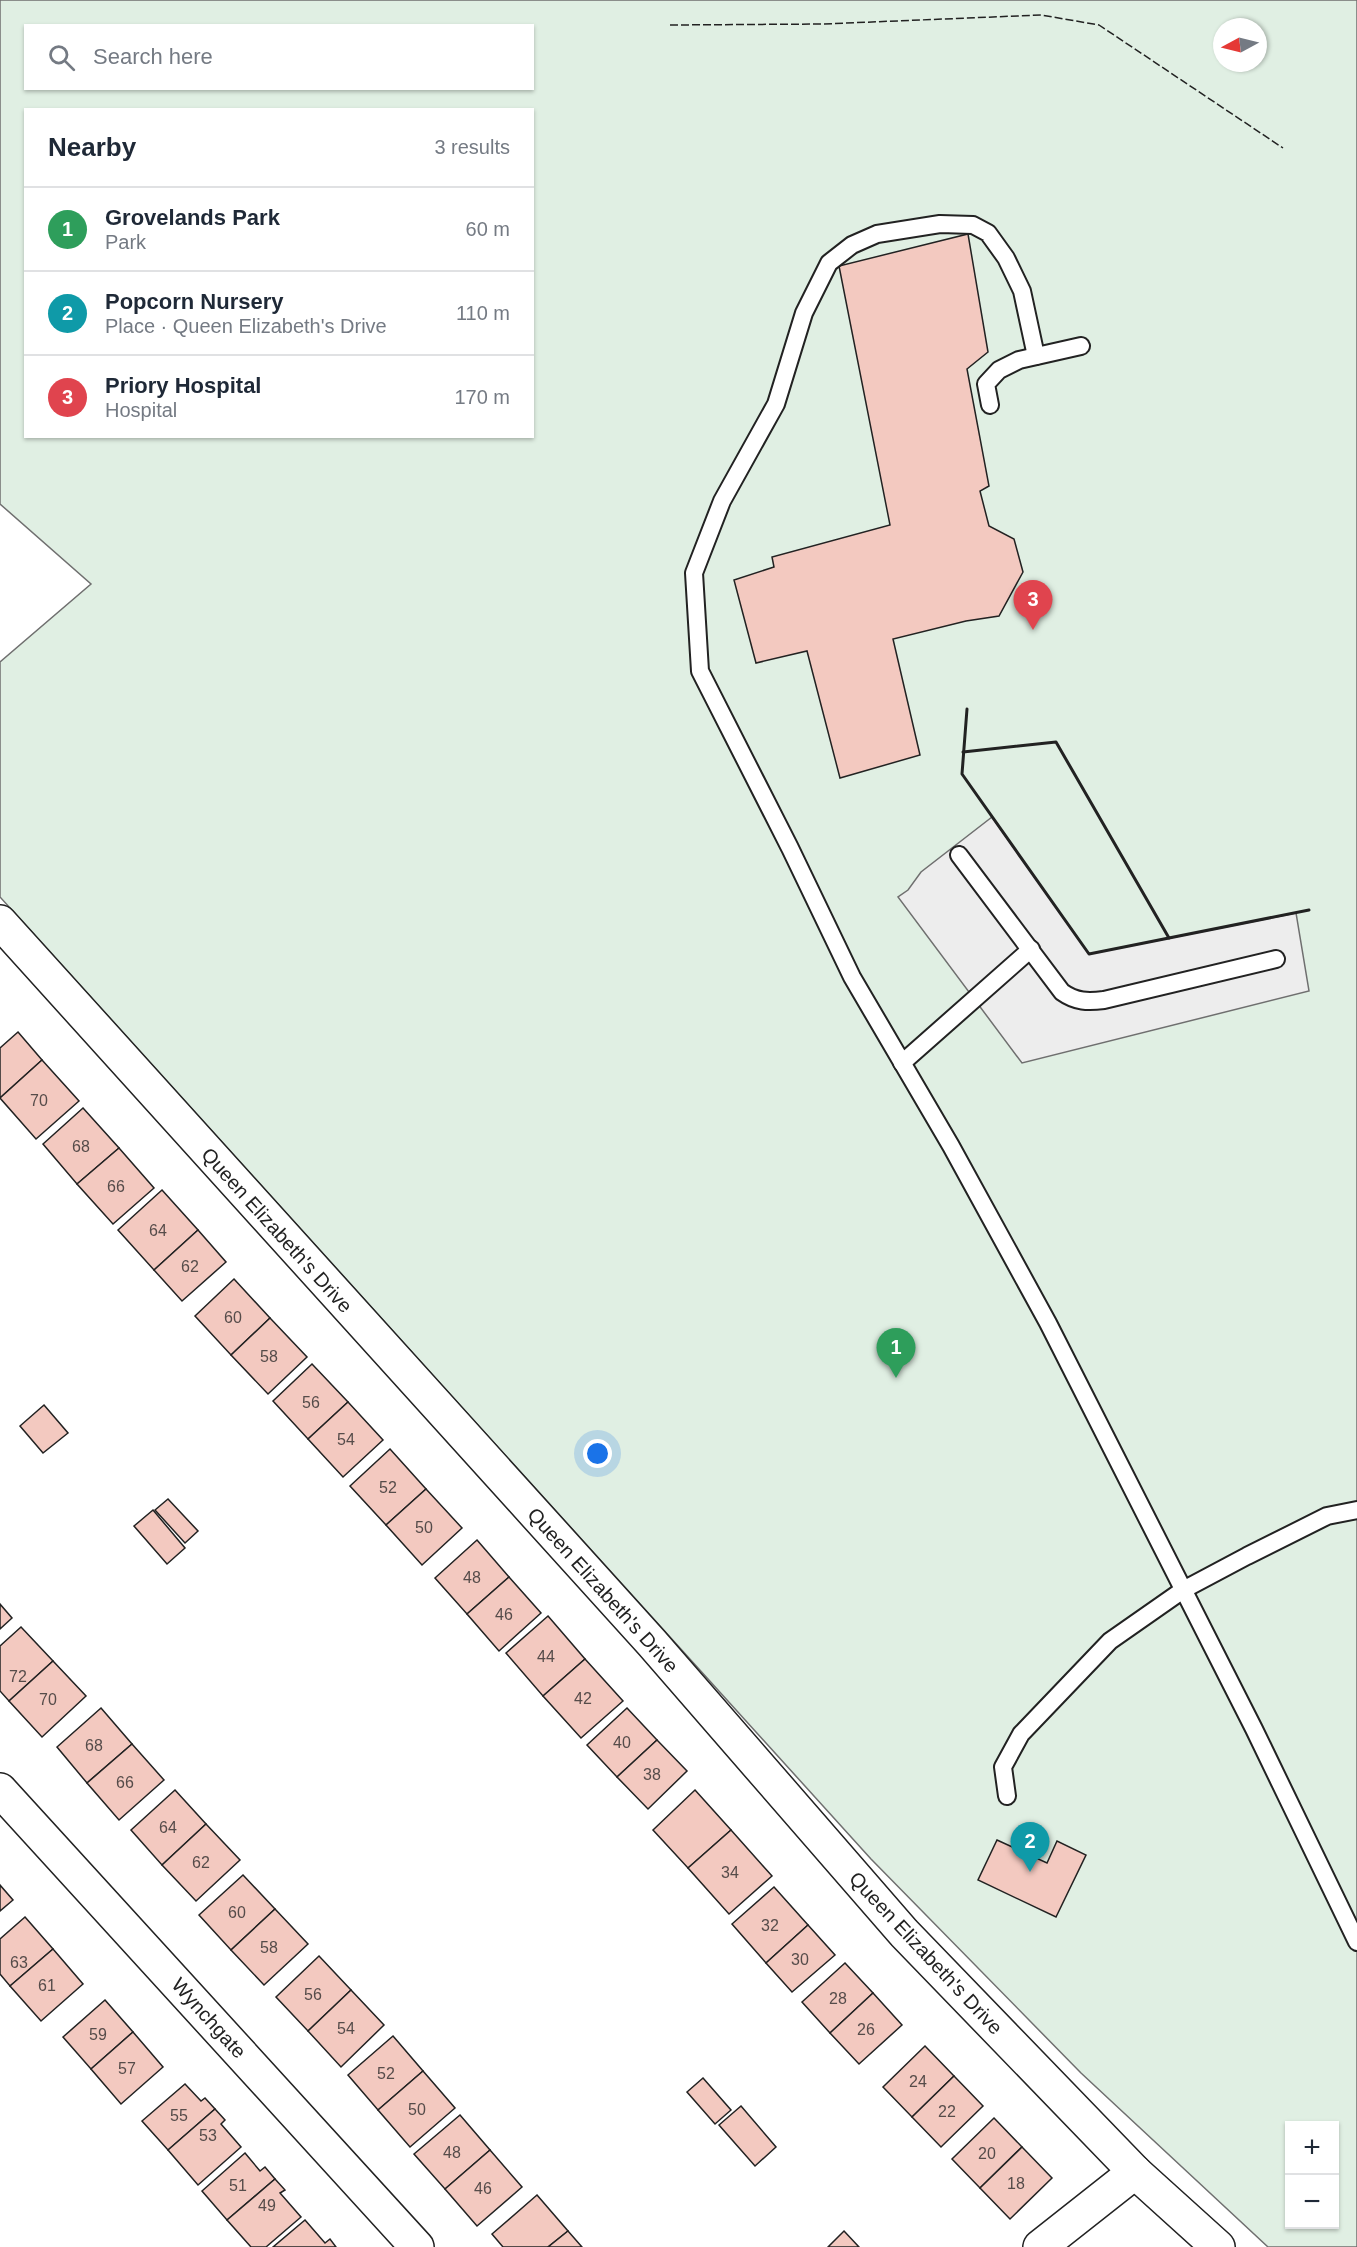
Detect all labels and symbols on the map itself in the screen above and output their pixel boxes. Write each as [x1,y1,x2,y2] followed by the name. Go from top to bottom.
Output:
[1213,18,1267,72] north arrow
[1014,580,1052,630] pin: 3
[30,1092,48,1109] house number: 70
[72,1138,90,1155] house number: 68
[197,1143,357,1317] street label: Queen Elizabeth's Drive
[107,1178,125,1195] house number: 66
[149,1222,167,1239] house number: 64
[181,1258,199,1275] house number: 62
[224,1309,242,1326] house number: 60
[876,1328,916,1378] pin: 1
[260,1348,278,1365] house number: 58
[302,1394,320,1411] house number: 56
[337,1431,355,1448] house number: 54
[583,1439,612,1468] your location
[379,1479,397,1496] house number: 52
[523,1503,683,1677] street label: Queen Elizabeth's Drive
[415,1519,433,1536] house number: 50
[463,1569,481,1586] house number: 48
[495,1606,513,1623] house number: 46
[537,1648,555,1665] house number: 44
[9,1668,27,1685] house number: 72
[574,1690,592,1707] house number: 42
[39,1691,57,1708] house number: 70
[613,1734,631,1751] house number: 40
[85,1737,103,1754] house number: 68
[643,1766,661,1783] house number: 38
[116,1774,134,1791] house number: 66
[159,1819,177,1836] house number: 64
[1010,1822,1050,1872] pin: 2
[192,1854,210,1871] house number: 62
[721,1864,739,1881] house number: 34
[845,1867,1007,2039] street label: Queen Elizabeth's Drive
[228,1904,246,1921] house number: 60
[761,1917,779,1934] house number: 32
[260,1939,278,1956] house number: 58
[791,1951,809,1968] house number: 30
[10,1954,28,1971] house number: 63
[167,1974,251,2062] street label: Wynchgate
[38,1977,56,1994] house number: 61
[304,1986,322,2003] house number: 56
[829,1990,847,2007] house number: 28
[337,2020,355,2037] house number: 54
[857,2021,875,2038] house number: 26
[89,2026,107,2043] house number: 59
[118,2060,136,2077] house number: 57
[377,2065,395,2082] house number: 52
[909,2073,927,2090] house number: 24
[408,2101,426,2118] house number: 50
[938,2103,956,2120] house number: 22
[170,2107,188,2124] house number: 55
[199,2127,217,2144] house number: 53
[443,2144,461,2161] house number: 48
[978,2145,996,2162] house number: 20
[1007,2175,1025,2192] house number: 18
[229,2177,247,2194] house number: 51
[474,2180,492,2197] house number: 46
[258,2197,276,2214] house number: 49

